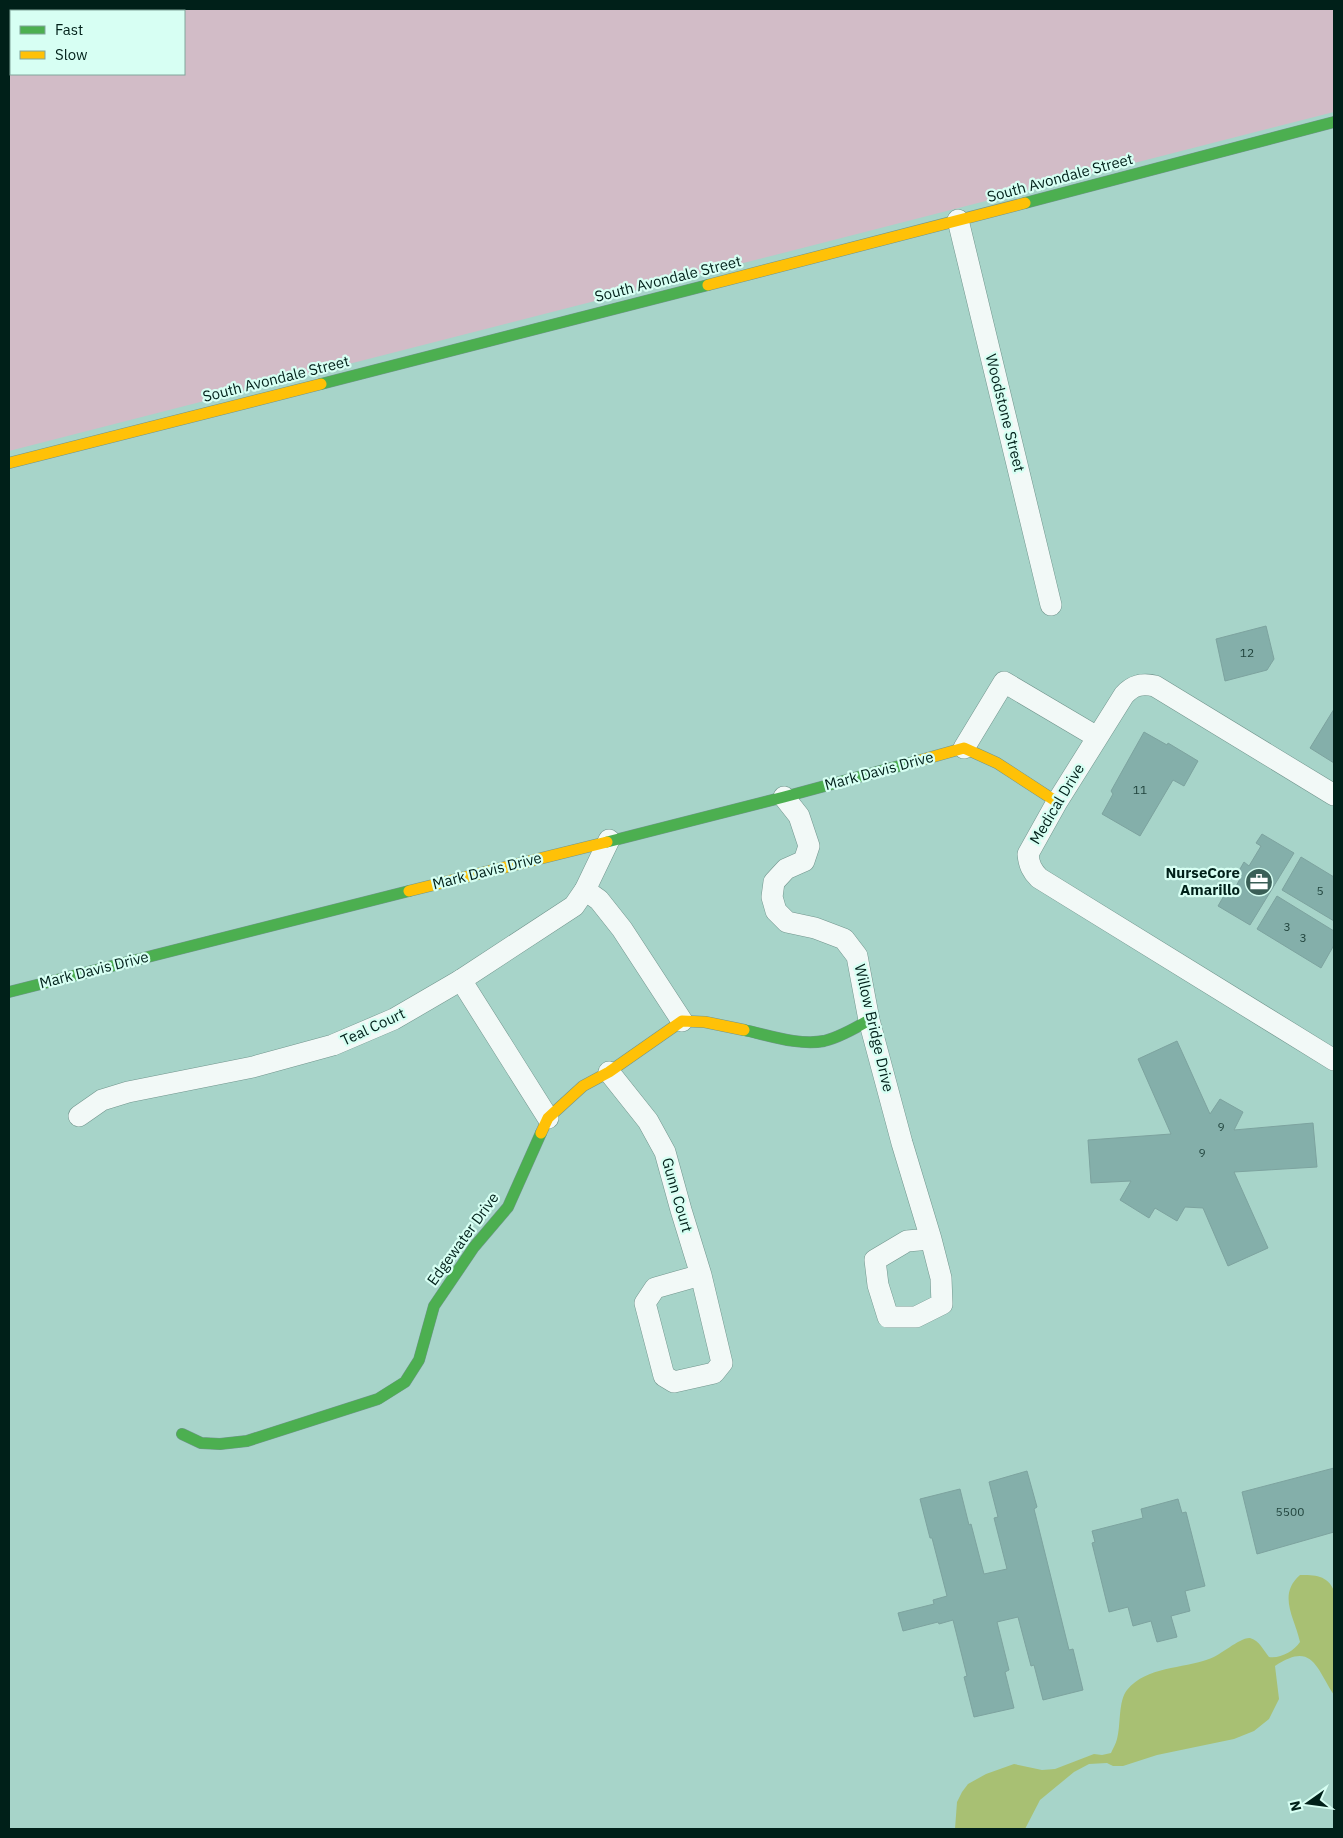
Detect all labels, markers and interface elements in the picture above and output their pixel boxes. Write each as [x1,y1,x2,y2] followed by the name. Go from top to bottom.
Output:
[10,10,185,75] legend
[55,20,83,39] text: Fast
[55,45,88,64] text: Slow
[985,149,1135,206] street label: South Avondale Street
[593,251,743,306] street label: South Avondale Street
[201,351,351,406] street label: South Avondale Street
[982,352,1029,474] street label: Woodstone Street
[1240,645,1254,660] house number: 12
[822,747,935,794] street label: Mark Davis Drive
[1025,760,1088,848] street label: Medical Drive
[1133,782,1147,797] house number: 11
[430,848,543,893] street label: Mark Davis Drive
[1166,863,1240,899] place label: NurseCore Amarillo
[1244,867,1274,897] office icon: NurseCore Amarillo
[1316,883,1324,898] house number: 5
[1283,919,1291,934] house number: 3
[1299,930,1307,945] house number: 3
[37,947,150,992] street label: Mark Davis Drive
[851,962,898,1094] street label: Willow Bridge Drive
[338,1003,408,1050] street label: Teal Court
[1217,1119,1225,1134] house number: 9
[1198,1145,1206,1160] house number: 9
[658,1155,697,1234] street label: Gunn Court
[423,1189,503,1289] street label: Edgewater Drive
[1276,1504,1304,1519] house number: 5500
[1283,1778,1333,1828] north arrow
[1285,1799,1305,1813] text: N

